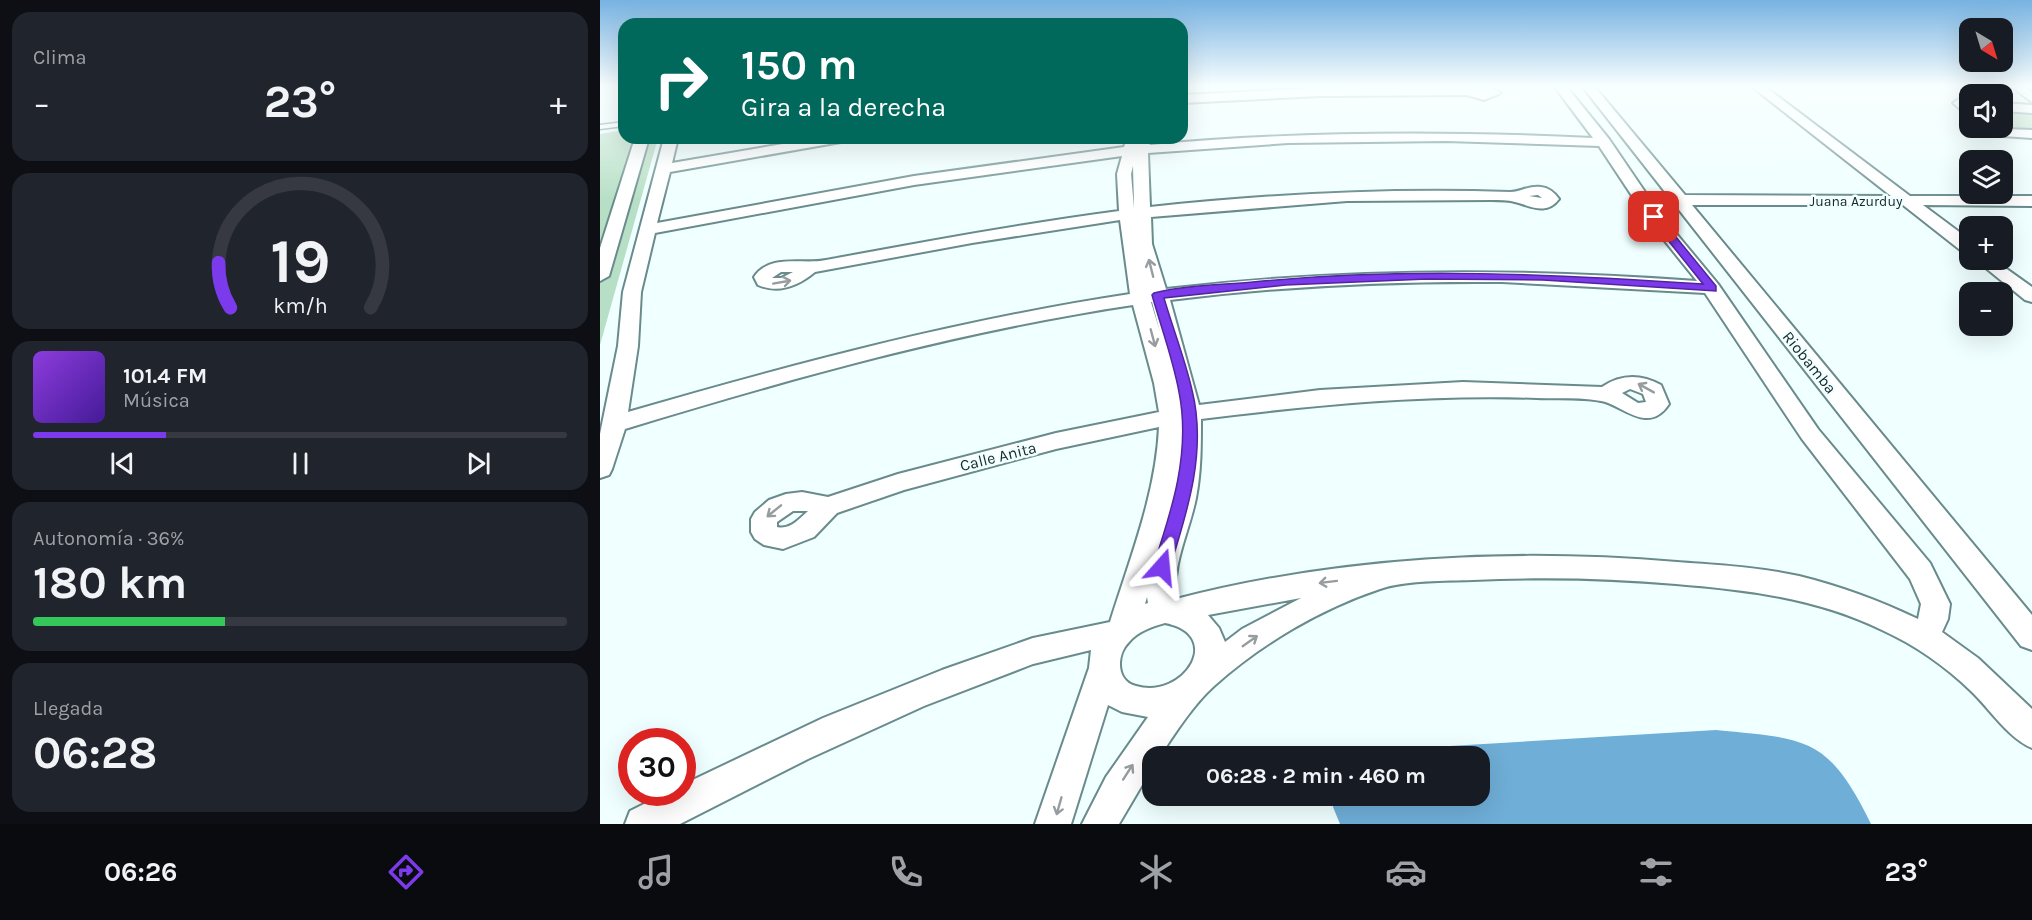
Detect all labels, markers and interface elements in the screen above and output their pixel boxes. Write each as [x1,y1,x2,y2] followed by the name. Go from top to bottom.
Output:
[1959,18,2013,72] north arrow
[1959,18,2013,336] map controls
[741,40,857,90] text: 150 m
[642,42,720,120] icon: right
[33,46,87,69] text: Clima
[264,76,336,128] text: 23°
[33,84,50,122] text: −
[550,84,567,122] text: +
[1959,84,2013,138] button: sound
[741,91,946,123] text: Gira a la derecha
[1959,150,2013,204] button: layers
[1628,191,1679,242] pin
[1810,193,1903,210] street label: Juana Azurduy
[1637,200,1670,233] icon: arrive
[1959,216,2013,270] button: +
[270,225,330,298] text: 19
[1144,259,1156,278] one-way arrow
[772,276,791,287] one-way arrow
[1959,282,2013,336] button: −
[273,293,327,318] text: km/h
[1779,327,1841,397] street label: Riobamba
[1148,329,1159,348] one-way arrow
[123,363,207,389] text: 101.4 FM
[1638,382,1655,394] one-way arrow
[123,389,190,412] text: Música
[958,438,1038,475] street label: Calle Anita
[106,447,139,480] icon: previous
[284,447,317,480] icon: pause
[462,447,495,480] icon: next
[766,505,782,518] one-way arrow
[33,527,185,550] text: Autonomía · 36%
[1130,535,1194,599] position arrow
[33,557,187,609] text: 180 km
[1318,577,1338,588] one-way arrow
[1241,635,1257,647] one-way arrow
[33,697,103,720] text: Llegada
[33,727,157,779] text: 06:28
[618,728,696,806] speed limit sign: 30
[1206,763,1426,789] text: 06:28 · 2 min · 460 m
[1121,764,1134,781] one-way arrow
[1053,796,1064,815] one-way arrow
[385,851,427,893] icon: directions
[635,851,677,893] icon: music
[885,851,927,893] icon: phone
[1135,851,1177,893] icon: climate
[1385,851,1427,893] icon: car
[1635,851,1677,893] icon: filters
[104,856,177,888] text: 06:26
[1884,856,1928,888] text: 23°

